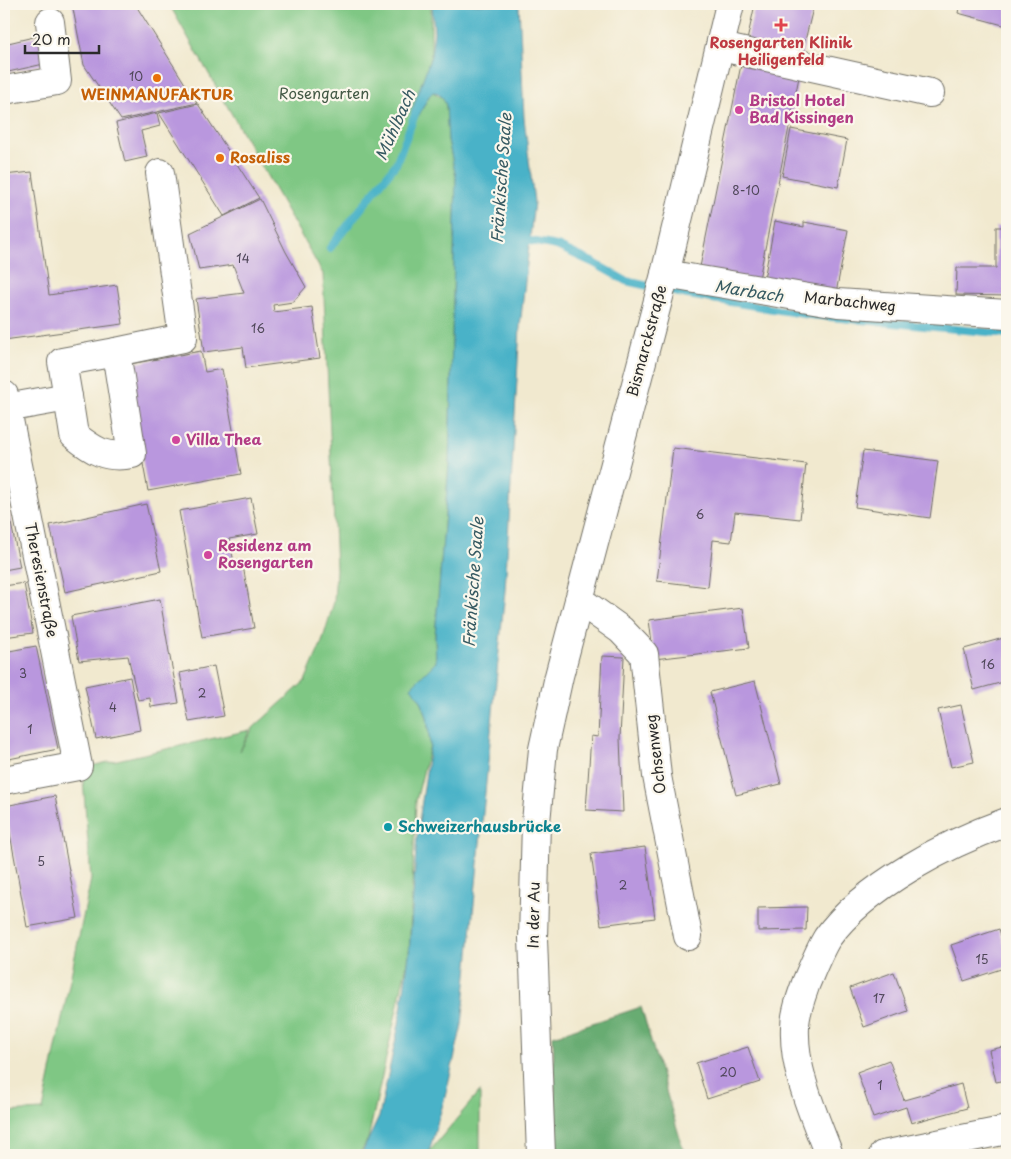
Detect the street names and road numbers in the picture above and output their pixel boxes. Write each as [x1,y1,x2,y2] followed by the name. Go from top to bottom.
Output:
[620,282,672,399] street label: Bismarckstraße
[803,284,897,317] street label: Marbachweg
[20,520,65,639] street label: Theresienstraße
[638,713,671,795] street label: Ochsenweg
[520,881,545,949] street label: In der Au

